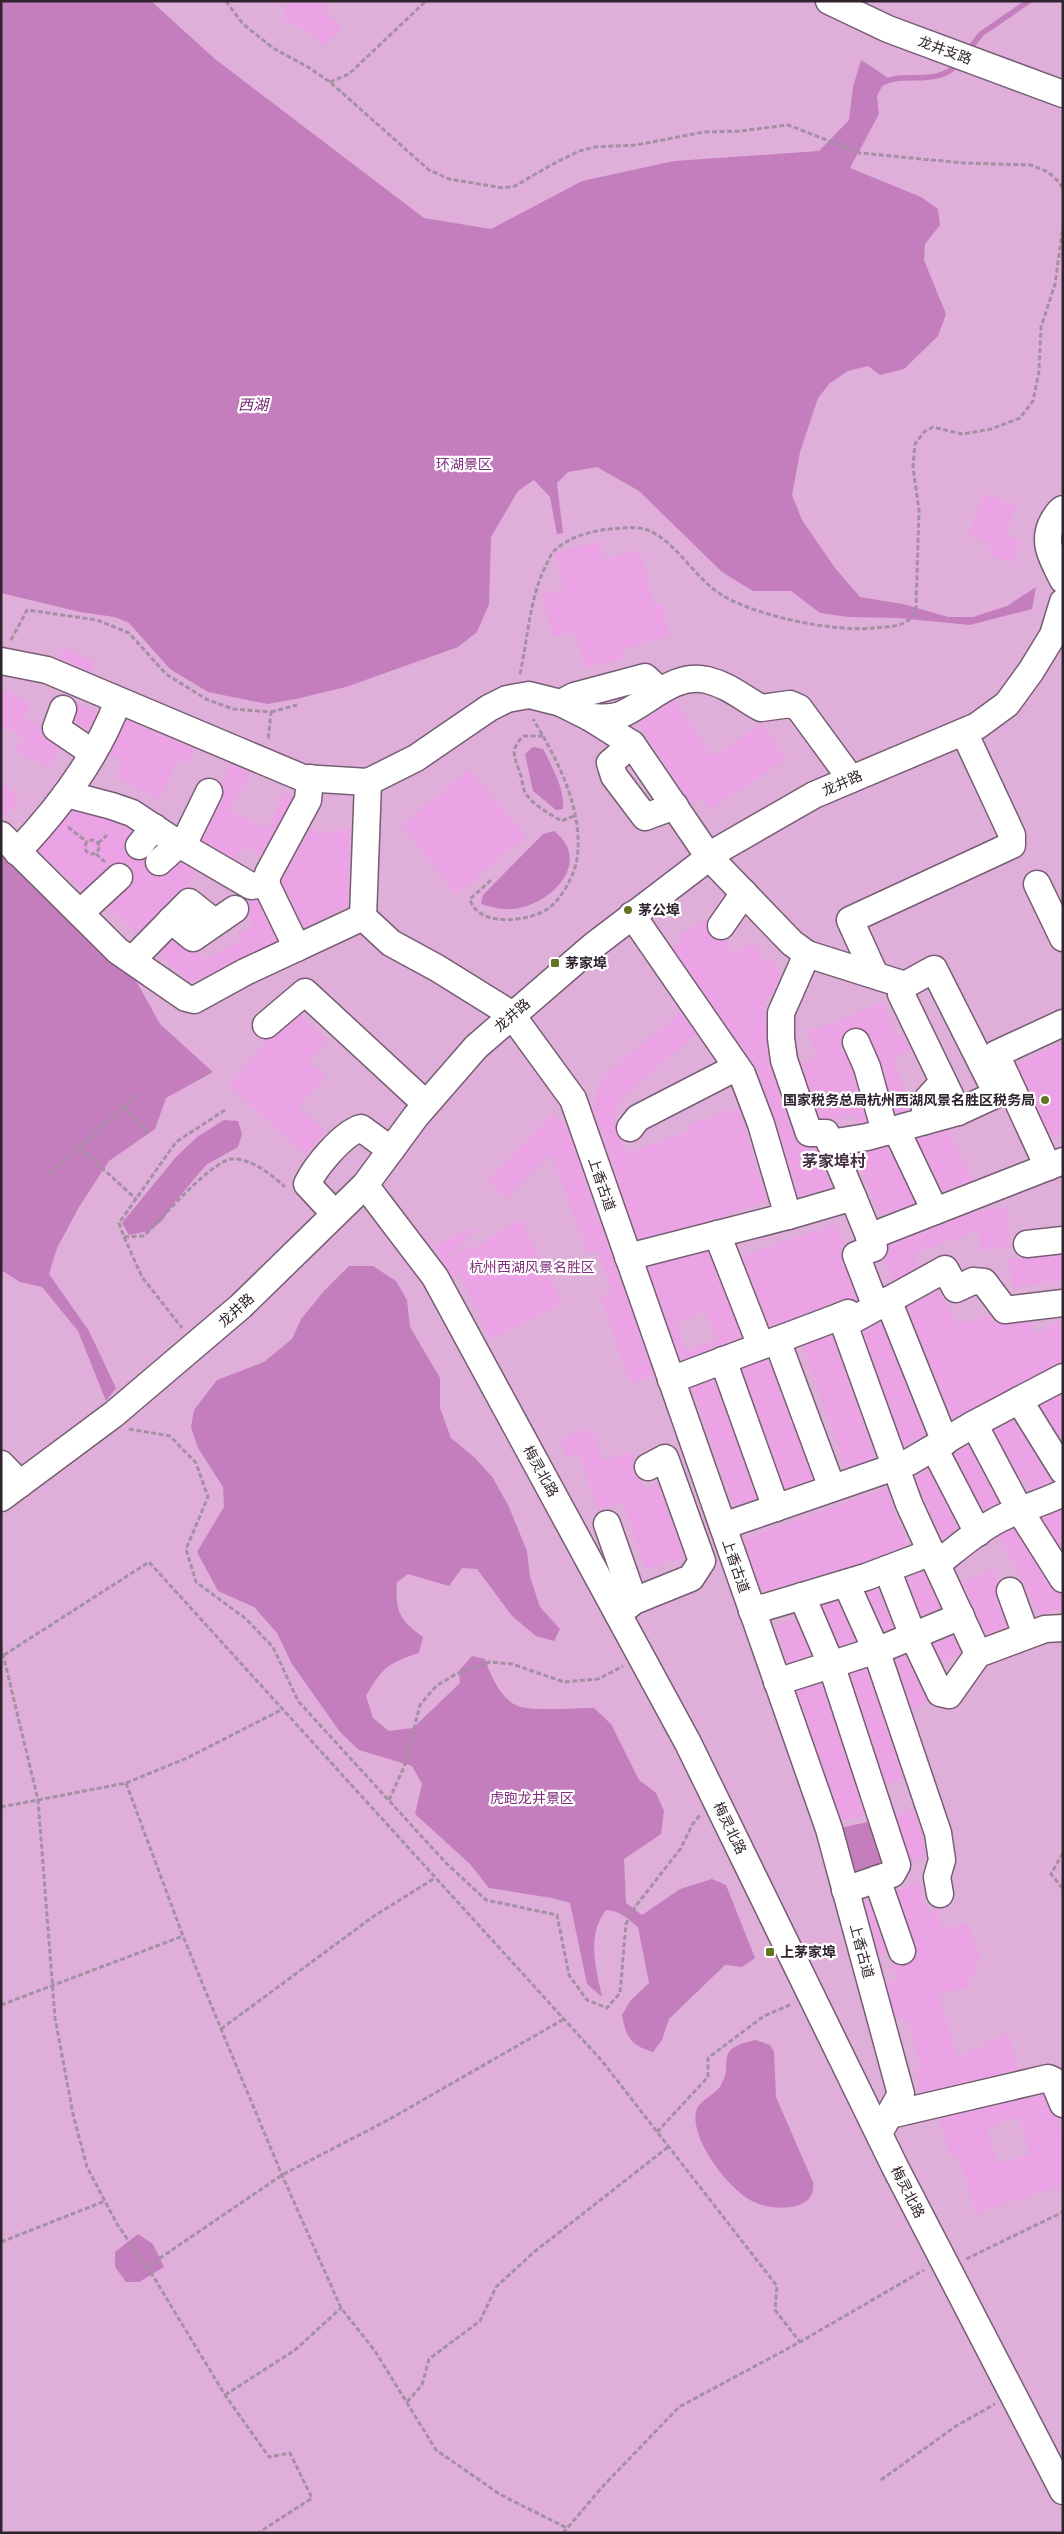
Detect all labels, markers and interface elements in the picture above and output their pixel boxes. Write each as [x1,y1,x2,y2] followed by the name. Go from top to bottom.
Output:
[916,33,974,67] street label: 龙井支路
[238,396,270,413] water label: 西湖
[436,456,492,472] park label: 环湖景区
[820,767,864,799] street label: 龙井路
[638,902,680,918] place label: 茅公埠
[622,904,634,916] marker: 茅公埠
[565,955,607,971] place label: 茅家埠
[549,957,561,969] marker: 茅家埠
[491,995,533,1035] street label: 龙井路
[783,1092,1035,1108] place label: 国家税务总局杭州西湖风景名胜区税务局
[1039,1094,1051,1106] marker: 国家税务总局杭州西湖风景名胜区税务局
[802,1152,866,1170] district label: 茅家埠村
[585,1155,619,1213] street label: 上香古道
[469,1259,595,1275] park label: 杭州西湖风景名胜区
[215,1290,257,1330] street label: 龙井路
[520,1443,562,1499] street label: 梅灵北路
[719,1537,753,1595] street label: 上香古道
[490,1790,574,1806] park label: 虎跑龙井景区
[711,1799,749,1857] street label: 梅灵北路
[847,1922,877,1980] street label: 上香古道
[780,1944,836,1960] place label: 上茅家埠
[764,1946,776,1958] marker: 上茅家埠
[888,2163,928,2221] street label: 梅灵北路

